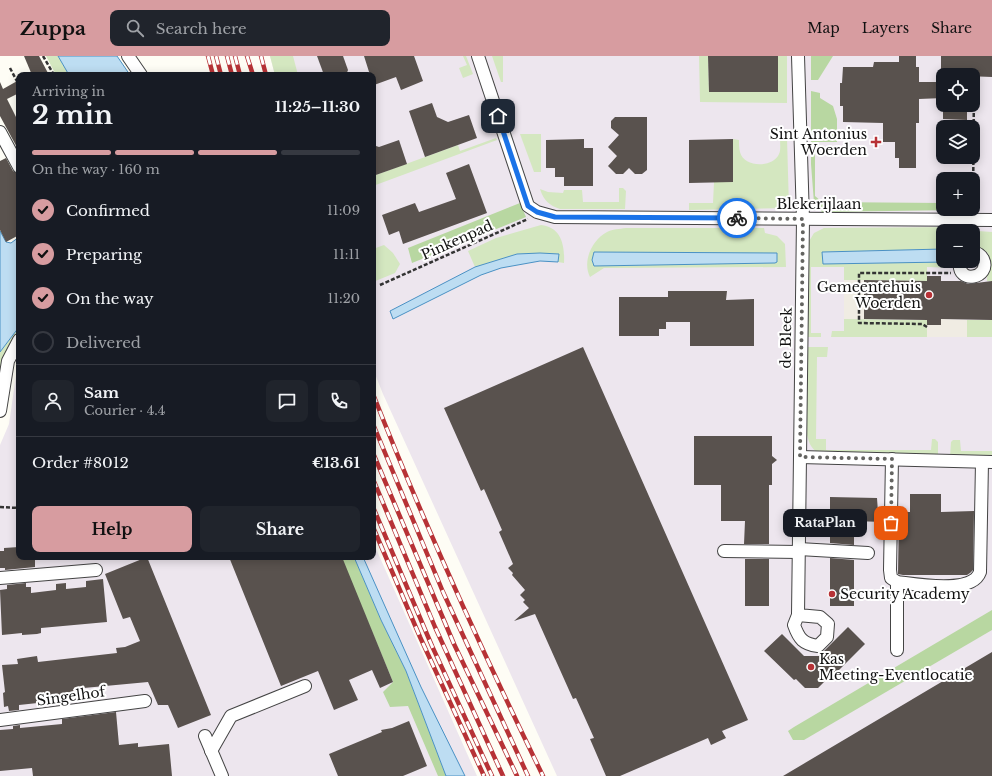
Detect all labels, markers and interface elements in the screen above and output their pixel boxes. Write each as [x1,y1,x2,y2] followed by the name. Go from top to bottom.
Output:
[110,10,390,46] search box
[20,17,86,40] text: Zuppa
[124,17,146,39] icon: search
[156,19,247,38] text: Search here
[807,19,840,37] text: Map
[862,19,909,37] text: Layers
[931,19,972,37] text: Share
[936,68,980,268] map controls
[936,68,980,112] button: locate
[32,83,105,100] text: Arriving in
[275,97,360,116] text: 11:25–11:30
[32,99,113,131] text: 2 min
[481,99,515,133] pin
[487,105,509,127] icon: home
[936,120,980,164] button: layers
[770,125,867,159] place label: Sint Antonius Woerden
[870,136,882,148] marker: Sint Antonius Woerden
[32,161,160,178] text: On the way · 160 m
[936,172,980,216] button: +
[777,195,862,213] street label: Blekerijlaan
[717,198,757,238] courier
[32,199,54,221] icon: check
[66,201,150,220] text: Confirmed
[327,202,360,219] text: 11:09
[726,207,748,229] icon: bike
[418,216,496,264] street label: Pinkenpad
[936,224,980,268] button: −
[32,243,54,265] icon: check
[66,245,142,264] text: Preparing
[333,246,360,263] text: 11:11
[817,278,921,312] place label: Gemeentehuis Woerden
[32,287,54,309] icon: check
[66,289,154,308] text: On the way
[327,290,360,307] text: 11:20
[924,290,934,300] marker: Gemeentehuis Woerden
[776,307,796,369] street label: de Bleek
[66,333,141,352] text: Delivered
[32,380,74,422] button: person
[266,380,308,422] button: chat
[318,380,360,422] button: phone
[84,383,119,402] text: Sam
[84,402,165,419] text: Courier · 4.4
[32,453,129,472] text: Order #8012
[312,453,360,472] text: €13.61
[32,506,192,552] button: Help
[200,506,360,552] button: Share
[874,506,908,540] pin
[783,509,867,537] callout: RataPlan
[880,512,902,534] icon: bag
[794,514,856,531] text: RataPlan
[840,585,970,603] place label: Security Academy
[827,589,837,599] marker: Security Academy
[819,650,973,684] place label: Kas Meeting-Eventlocatie
[806,662,816,672] marker: Kas Meeting-Eventlocatie
[36,682,109,710] street label: Singelhof

